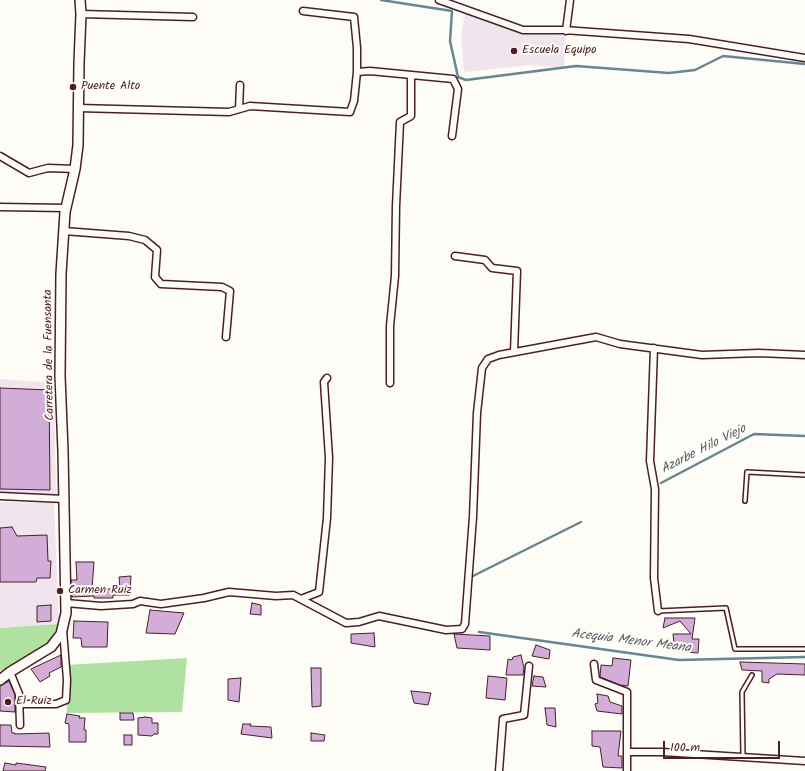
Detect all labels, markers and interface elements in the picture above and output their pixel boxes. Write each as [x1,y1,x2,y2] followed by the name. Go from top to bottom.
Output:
[522,44,597,58] place label: Escuela Equipo
[509,46,519,56] marker: Escuela Equipo
[81,80,140,94] place label: Puente Alto
[68,82,78,92] marker: Puente Alto
[42,289,58,421] street label: Carretera de la Fuensanta
[659,422,749,478] water label: Azarbe Hilo Viejo
[68,584,132,598] place label: Carmen Ruiz
[55,586,65,596] marker: Carmen Ruiz
[570,627,692,657] water label: Acequia Menor Meana
[16,695,52,709] place label: El Ruiz
[3,697,13,707] marker: El Ruiz
[665,733,782,759] scale bar
[670,738,700,757] text: 100 m

